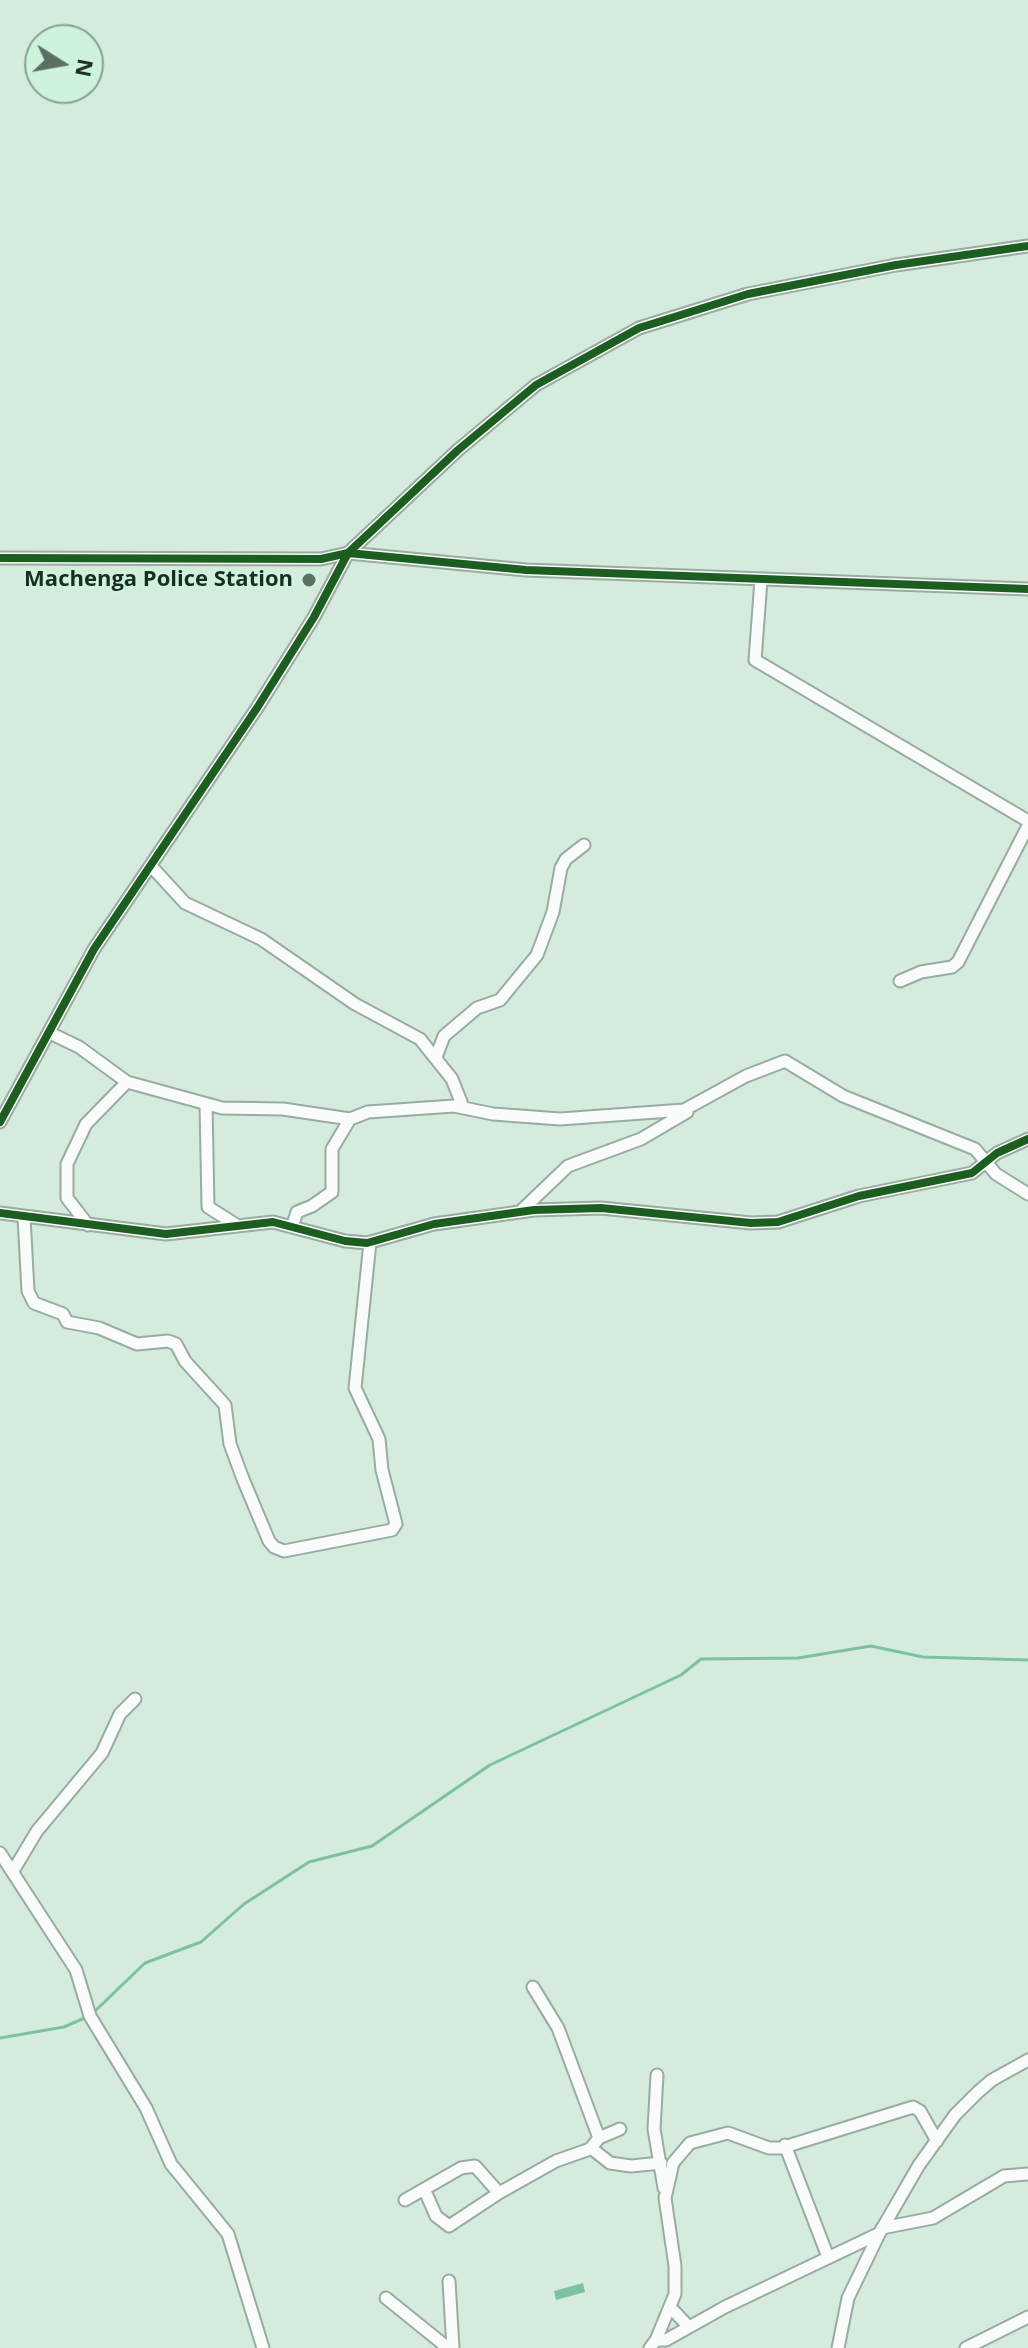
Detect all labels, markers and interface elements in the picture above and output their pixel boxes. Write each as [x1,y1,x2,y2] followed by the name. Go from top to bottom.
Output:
[24,24,104,104] north arrow
[69,57,102,80] text: N
[24,567,293,593] place label: Machenga Police Station
[300,571,318,589] marker: Machenga Police Station

